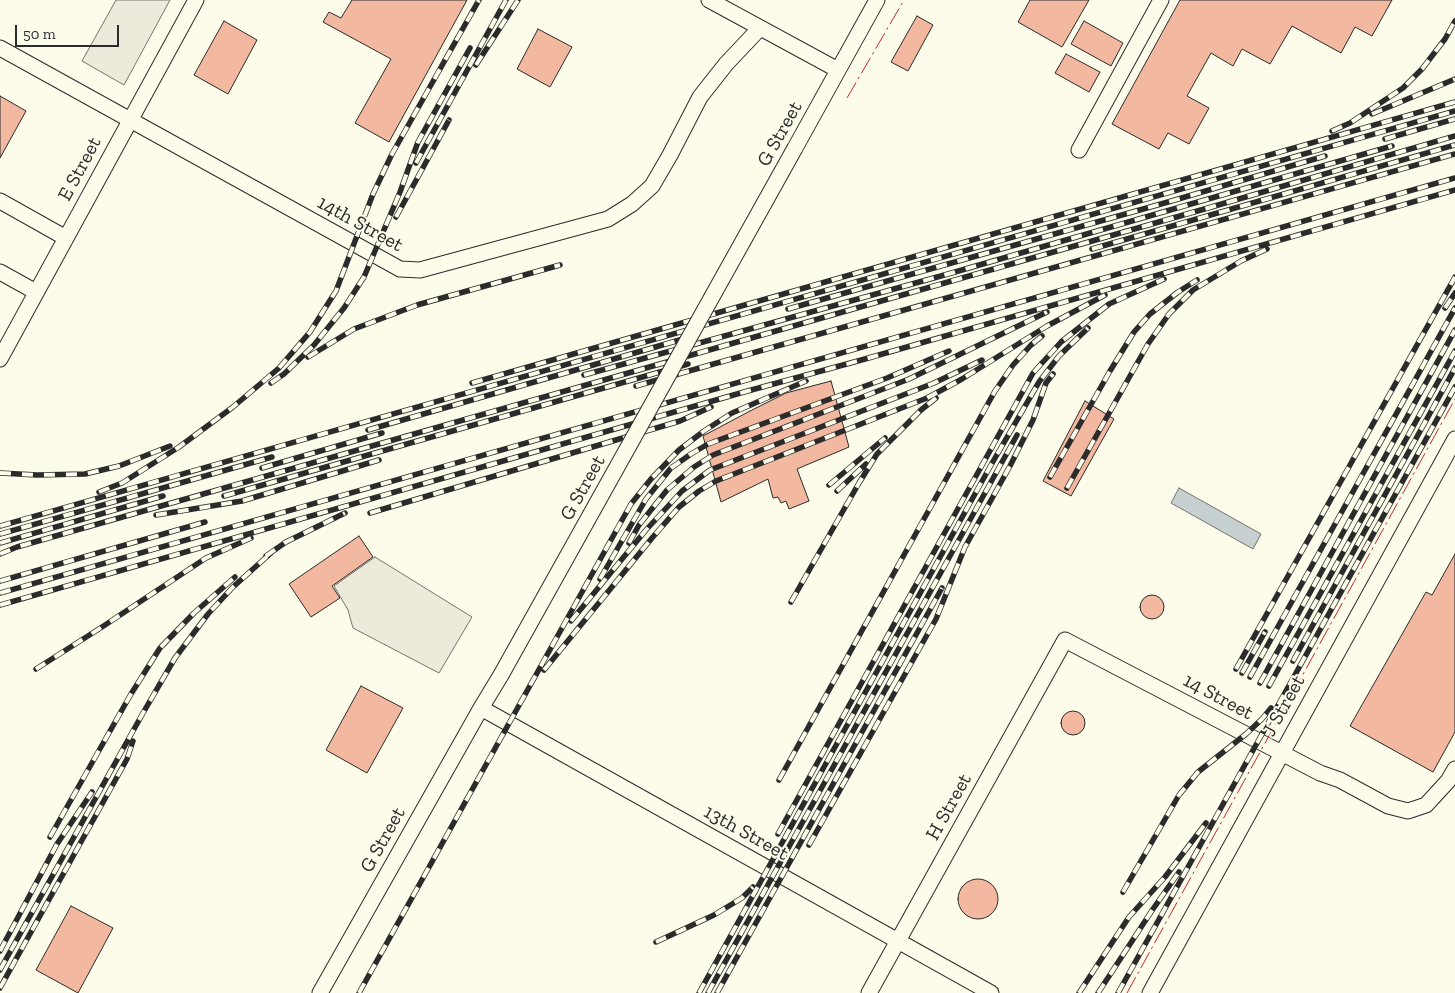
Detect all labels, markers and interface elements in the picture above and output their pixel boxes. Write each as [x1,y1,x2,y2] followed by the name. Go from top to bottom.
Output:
[18,15,121,47] scale bar
[23,25,56,43] text: 50 m
[752,97,808,171] street label: G Street
[53,133,107,205] street label: E Street
[313,191,407,257] street label: 14th Street
[555,451,611,525] street label: G Street
[1179,669,1257,725] street label: 14 Street
[1257,671,1311,741] street label: J Street
[921,770,977,844] street label: H Street
[699,800,793,866] street label: 13th Street
[355,803,411,877] street label: G Street

